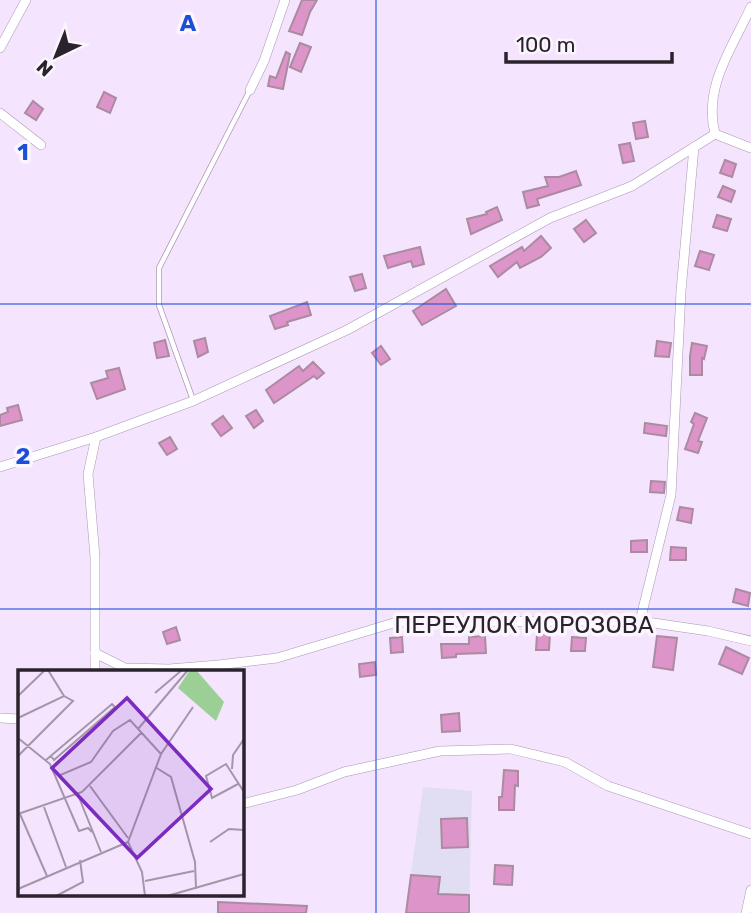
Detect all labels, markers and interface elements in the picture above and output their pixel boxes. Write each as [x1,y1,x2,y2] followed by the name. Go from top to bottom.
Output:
[180,9,197,37] text: A
[21,21,91,91] north arrow
[506,21,672,65] scale bar
[516,32,575,57] text: 100 m
[32,55,58,81] text: N
[17,138,29,166] text: 1
[16,442,30,470] text: 2
[394,611,654,639] street label: ПЕРЕУЛОК МОРОЗОВА
[18,670,243,895] inset map

